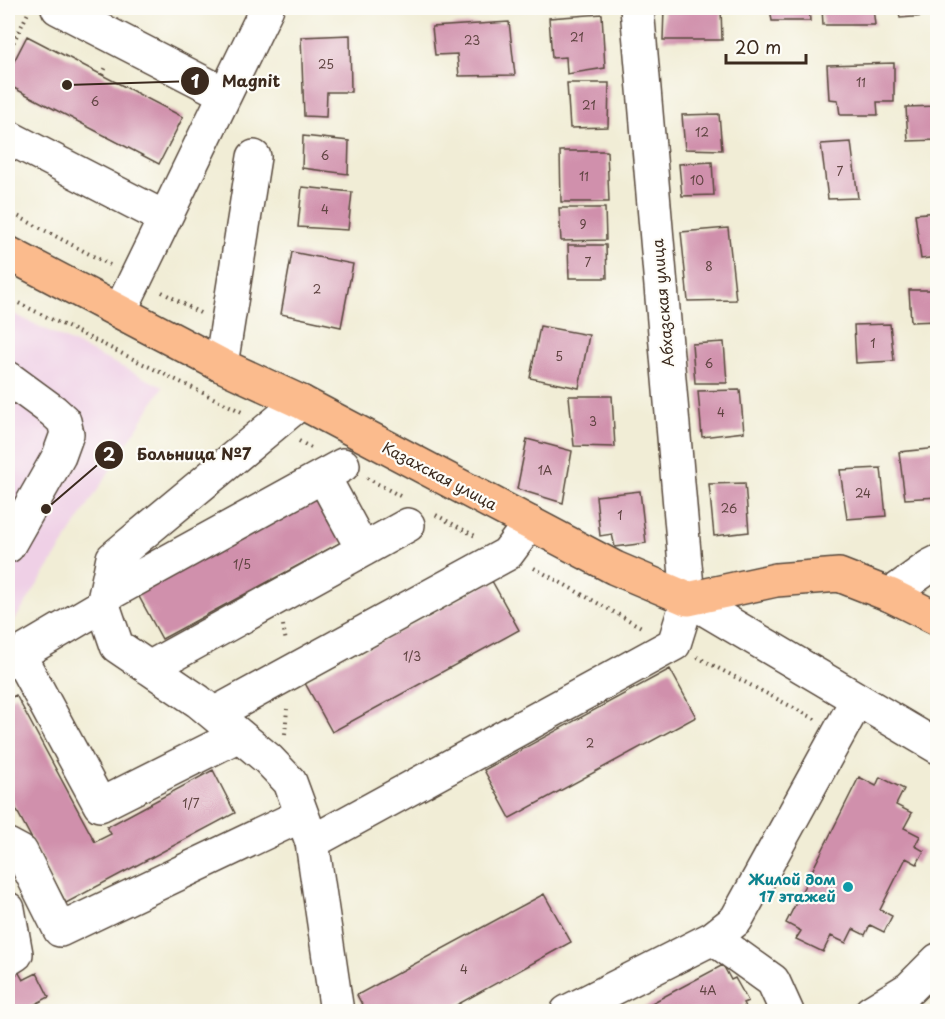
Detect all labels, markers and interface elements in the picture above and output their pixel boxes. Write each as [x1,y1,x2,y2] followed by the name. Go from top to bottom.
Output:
[726,27,806,65] scale bar
[570,28,584,46] house number: 21
[464,31,480,49] house number: 23
[735,33,781,60] text: 20 m
[318,55,334,73] house number: 25
[180,64,292,98] callout: Magnit
[191,67,200,94] text: 1
[222,68,280,92] text: Magnit
[856,73,866,91] house number: 11
[91,92,99,110] house number: 6
[582,96,596,114] house number: 21
[695,123,709,141] house number: 12
[321,146,329,164] house number: 6
[837,162,844,180] house number: 7
[579,167,589,185] house number: 11
[690,171,704,189] house number: 10
[321,200,329,218] house number: 4
[579,215,587,233] house number: 9
[645,237,679,368] street label: Абхазская улица
[585,253,592,271] house number: 7
[705,257,713,275] house number: 8
[313,280,321,298] house number: 2
[870,334,876,352] house number: 1
[555,347,563,365] house number: 5
[705,354,713,372] house number: 6
[717,403,725,421] house number: 4
[589,412,597,430] house number: 3
[378,435,502,515] street label: Казахская улица
[94,438,263,472] callout: Больница №7
[103,440,116,467] text: 2
[137,441,252,465] text: Больница №7
[538,461,552,479] house number: 1А
[855,484,871,502] house number: 24
[721,499,737,517] house number: 26
[617,506,623,524] house number: 1
[233,555,251,573] house number: 1/5
[403,647,421,665] house number: 1/3
[586,734,594,752] house number: 2
[182,794,200,812] house number: 1/7
[747,867,836,907] place label: Жилой дом 17 этажей
[841,880,855,894] marker: Жилой дом 17 этажей
[460,960,468,978] house number: 4
[699,981,717,999] house number: 4А

